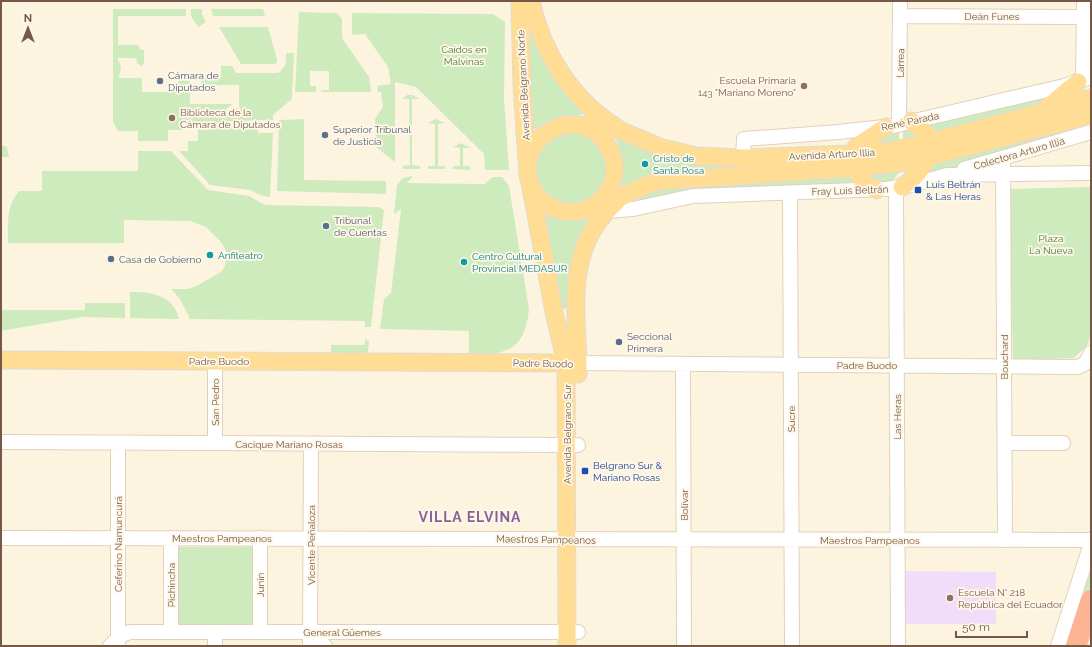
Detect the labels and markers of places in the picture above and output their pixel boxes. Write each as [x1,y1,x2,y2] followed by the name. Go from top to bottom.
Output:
[168,70,219,93] place label: Cámara de Diputados
[698,75,796,98] place label: Escuela Primaria 143 "Mariano Moreno"
[155,76,165,86] marker: Cámara de Diputados
[799,81,809,91] marker: Escuela Primaria 143 "Mariano Moreno"
[180,107,280,130] place label: Biblioteca de la Cámara de Diputados
[167,113,177,123] marker: Biblioteca de la Cámara de Diputados
[333,124,412,147] place label: Superior Tribunal de Justicia
[320,130,330,140] marker: Superior Tribunal de Justicia
[653,153,704,176] place label: Cristo de Santa Rosa
[640,159,650,169] marker: Cristo de Santa Rosa
[926,179,981,202] place label: Luis Beltrán & Las Heras
[913,185,923,195] marker: Luis Beltrán & Las Heras
[334,215,387,238] place label: Tribunal de Cuentas
[321,221,331,231] marker: Tribunal de Cuentas
[205,250,215,260] marker: Anfiteatro
[218,250,263,261] place label: Anfiteatro
[472,251,568,274] place label: Centro Cultural Provincial MEDASUR
[106,254,116,264] marker: Casa de Gobierno
[119,254,201,265] place label: Casa de Gobierno
[459,257,469,267] marker: Centro Cultural Provincial MEDASUR
[627,331,672,354] place label: Seccional Primera
[614,337,624,347] marker: Seccional Primera
[593,460,663,483] place label: Belgrano Sur & Mariano Rosas
[580,466,590,476] marker: Belgrano Sur & Mariano Rosas
[958,587,1063,610] place label: Escuela N° 218 República del Ecuador
[945,593,955,603] marker: Escuela N° 218 República del Ecuador

